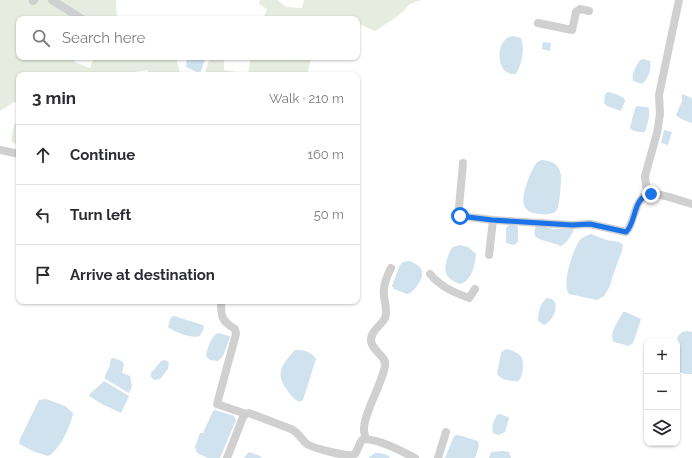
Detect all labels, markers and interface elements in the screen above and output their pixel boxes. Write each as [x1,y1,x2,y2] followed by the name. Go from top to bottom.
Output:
[16,16,360,60] search box
[30,27,52,49] icon: search
[62,29,145,47] text: Search here
[32,88,76,108] text: 3 min
[269,91,344,106] text: Walk · 210 m
[32,144,54,166] icon: ahead
[70,146,135,164] text: Continue
[307,147,344,162] text: 160 m
[642,185,660,203] route end
[32,204,54,226] icon: left
[70,206,131,224] text: Turn left
[314,207,344,222] text: 50 m
[451,207,469,225] route start
[32,264,54,286] icon: arrive
[70,266,215,284] text: Arrive at destination
[644,338,680,446] map controls
[644,338,680,374] button: +
[644,374,680,410] button: −
[644,410,680,446] button: layers

